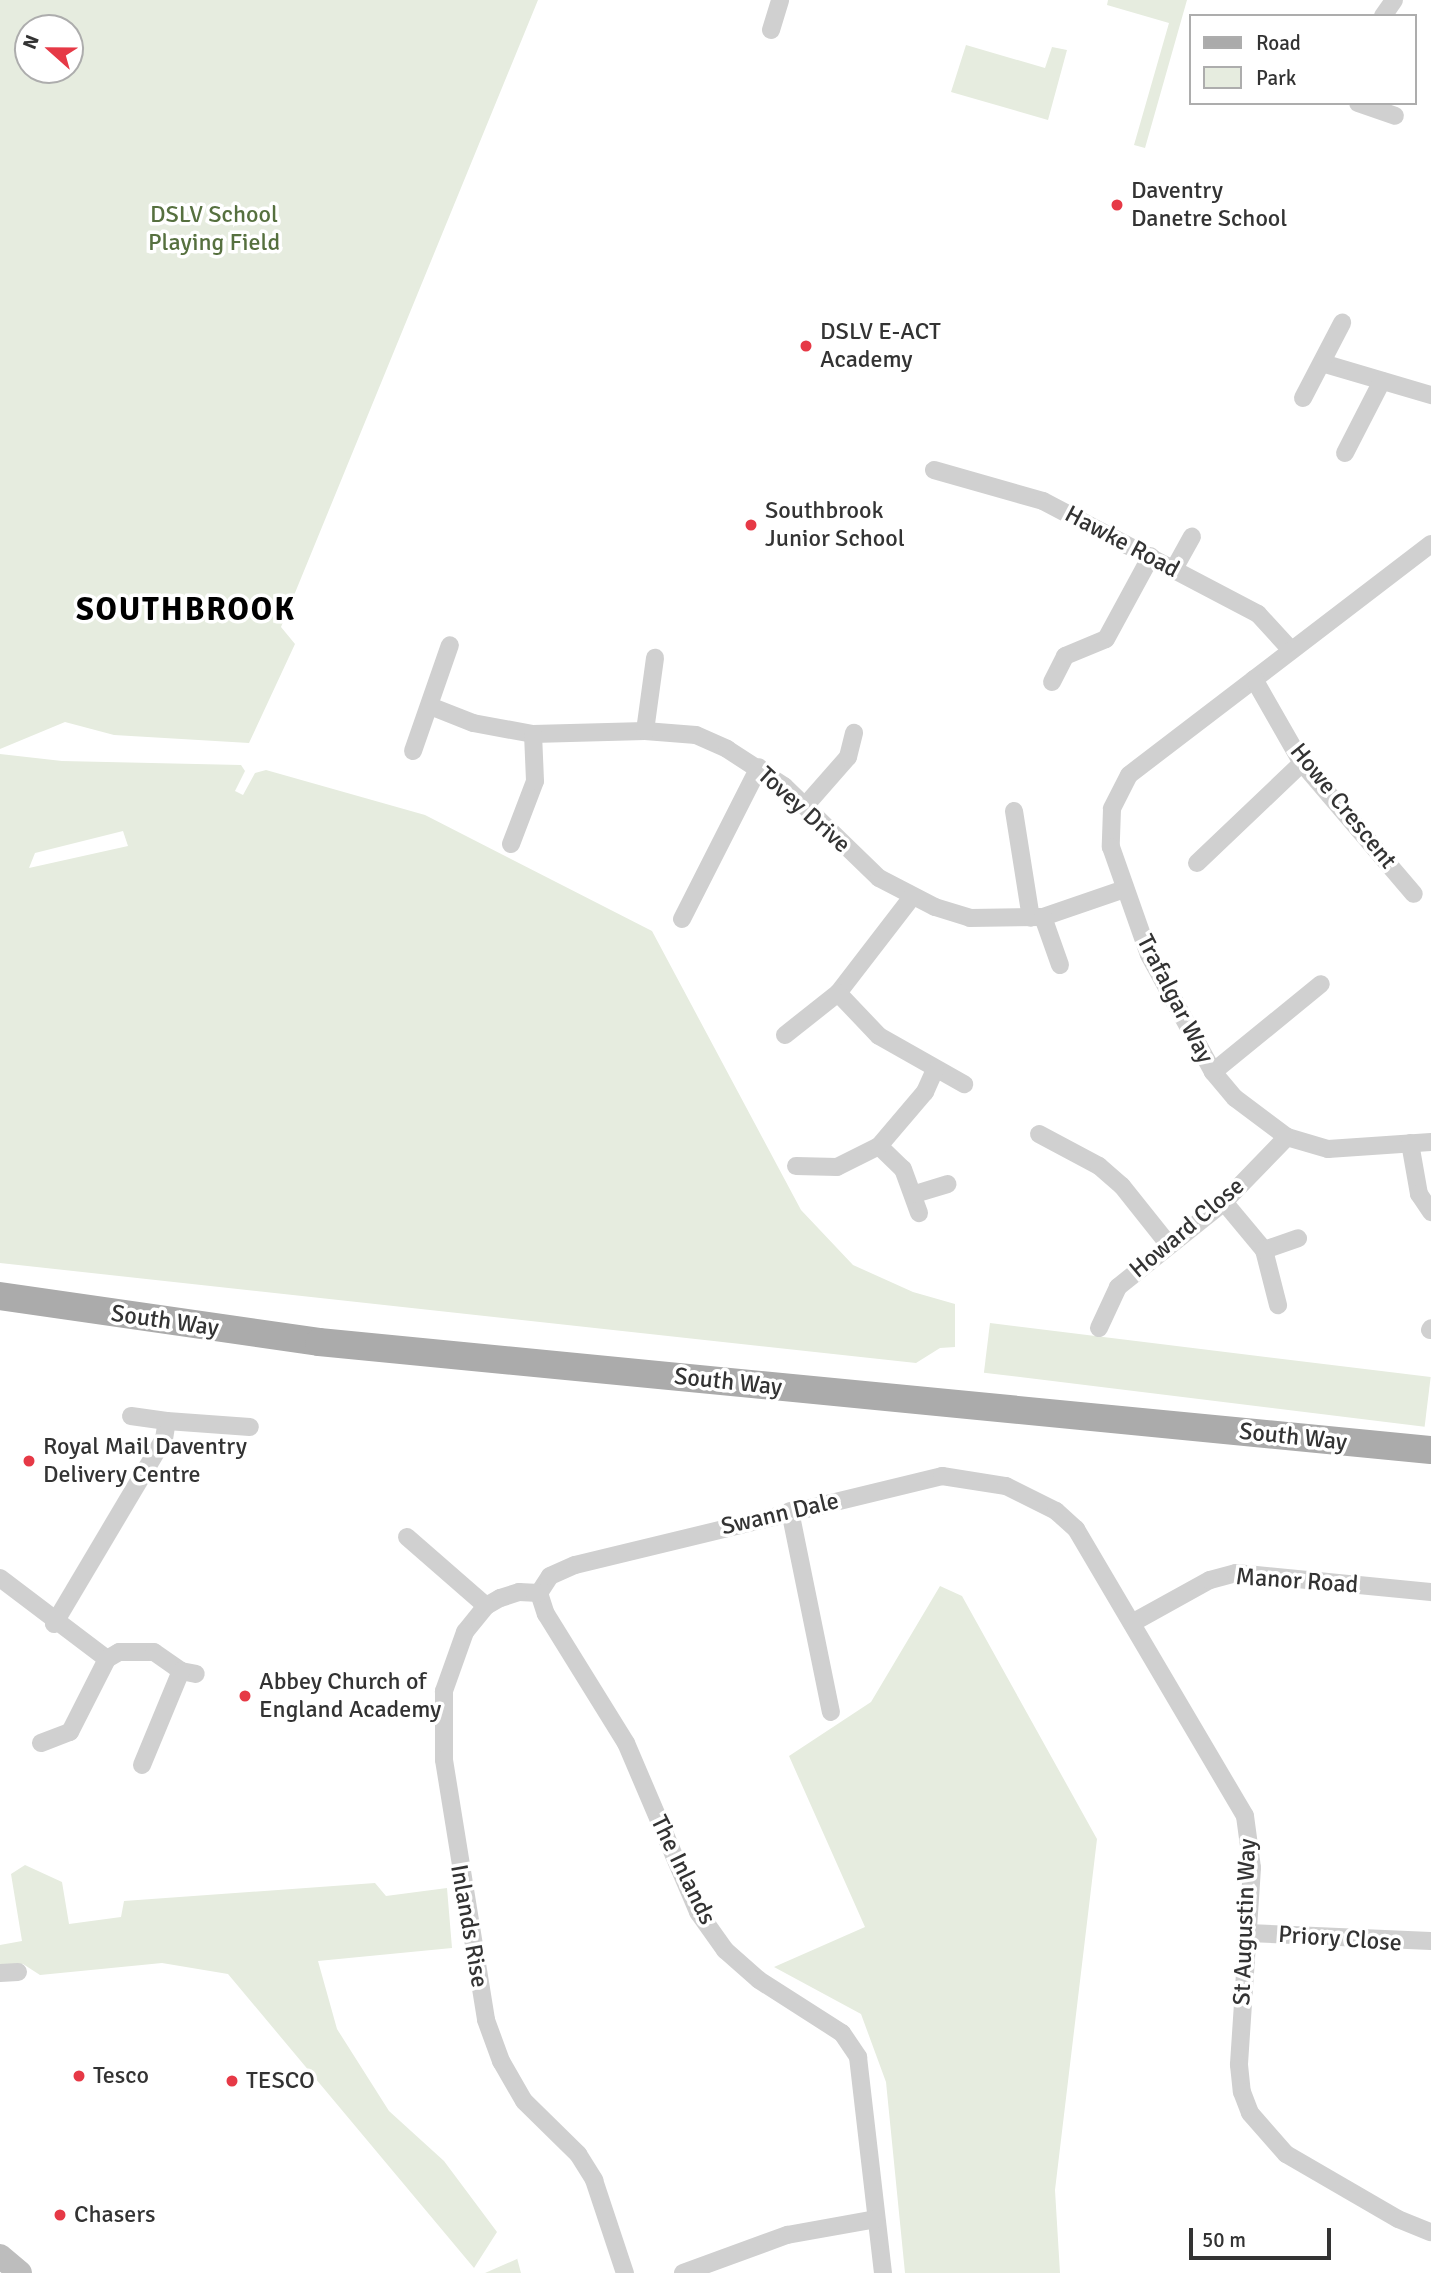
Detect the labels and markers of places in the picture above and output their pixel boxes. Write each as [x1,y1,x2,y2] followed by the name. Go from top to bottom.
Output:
[1131,177,1287,233] place label: Daventry Danetre School
[1109,197,1125,213] marker: Daventry Danetre School
[820,318,941,374] place label: DSLV E-ACT Academy
[798,338,814,354] marker: DSLV E-ACT Academy
[765,497,905,553] place label: Southbrook Junior School
[743,517,759,533] marker: Southbrook Junior School
[43,1433,247,1489] place label: Royal Mail Daventry Delivery Centre
[21,1453,37,1469] marker: Royal Mail Daventry Delivery Centre
[259,1668,441,1724] place label: Abbey Church of England Academy
[237,1688,253,1704] marker: Abbey Church of England Academy
[93,2062,149,2090] place label: Tesco
[246,2067,315,2095] place label: TESCO
[71,2068,87,2084] marker: Tesco
[224,2073,240,2089] marker: TESCO
[74,2201,156,2229] place label: Chasers
[52,2207,68,2223] marker: Chasers

